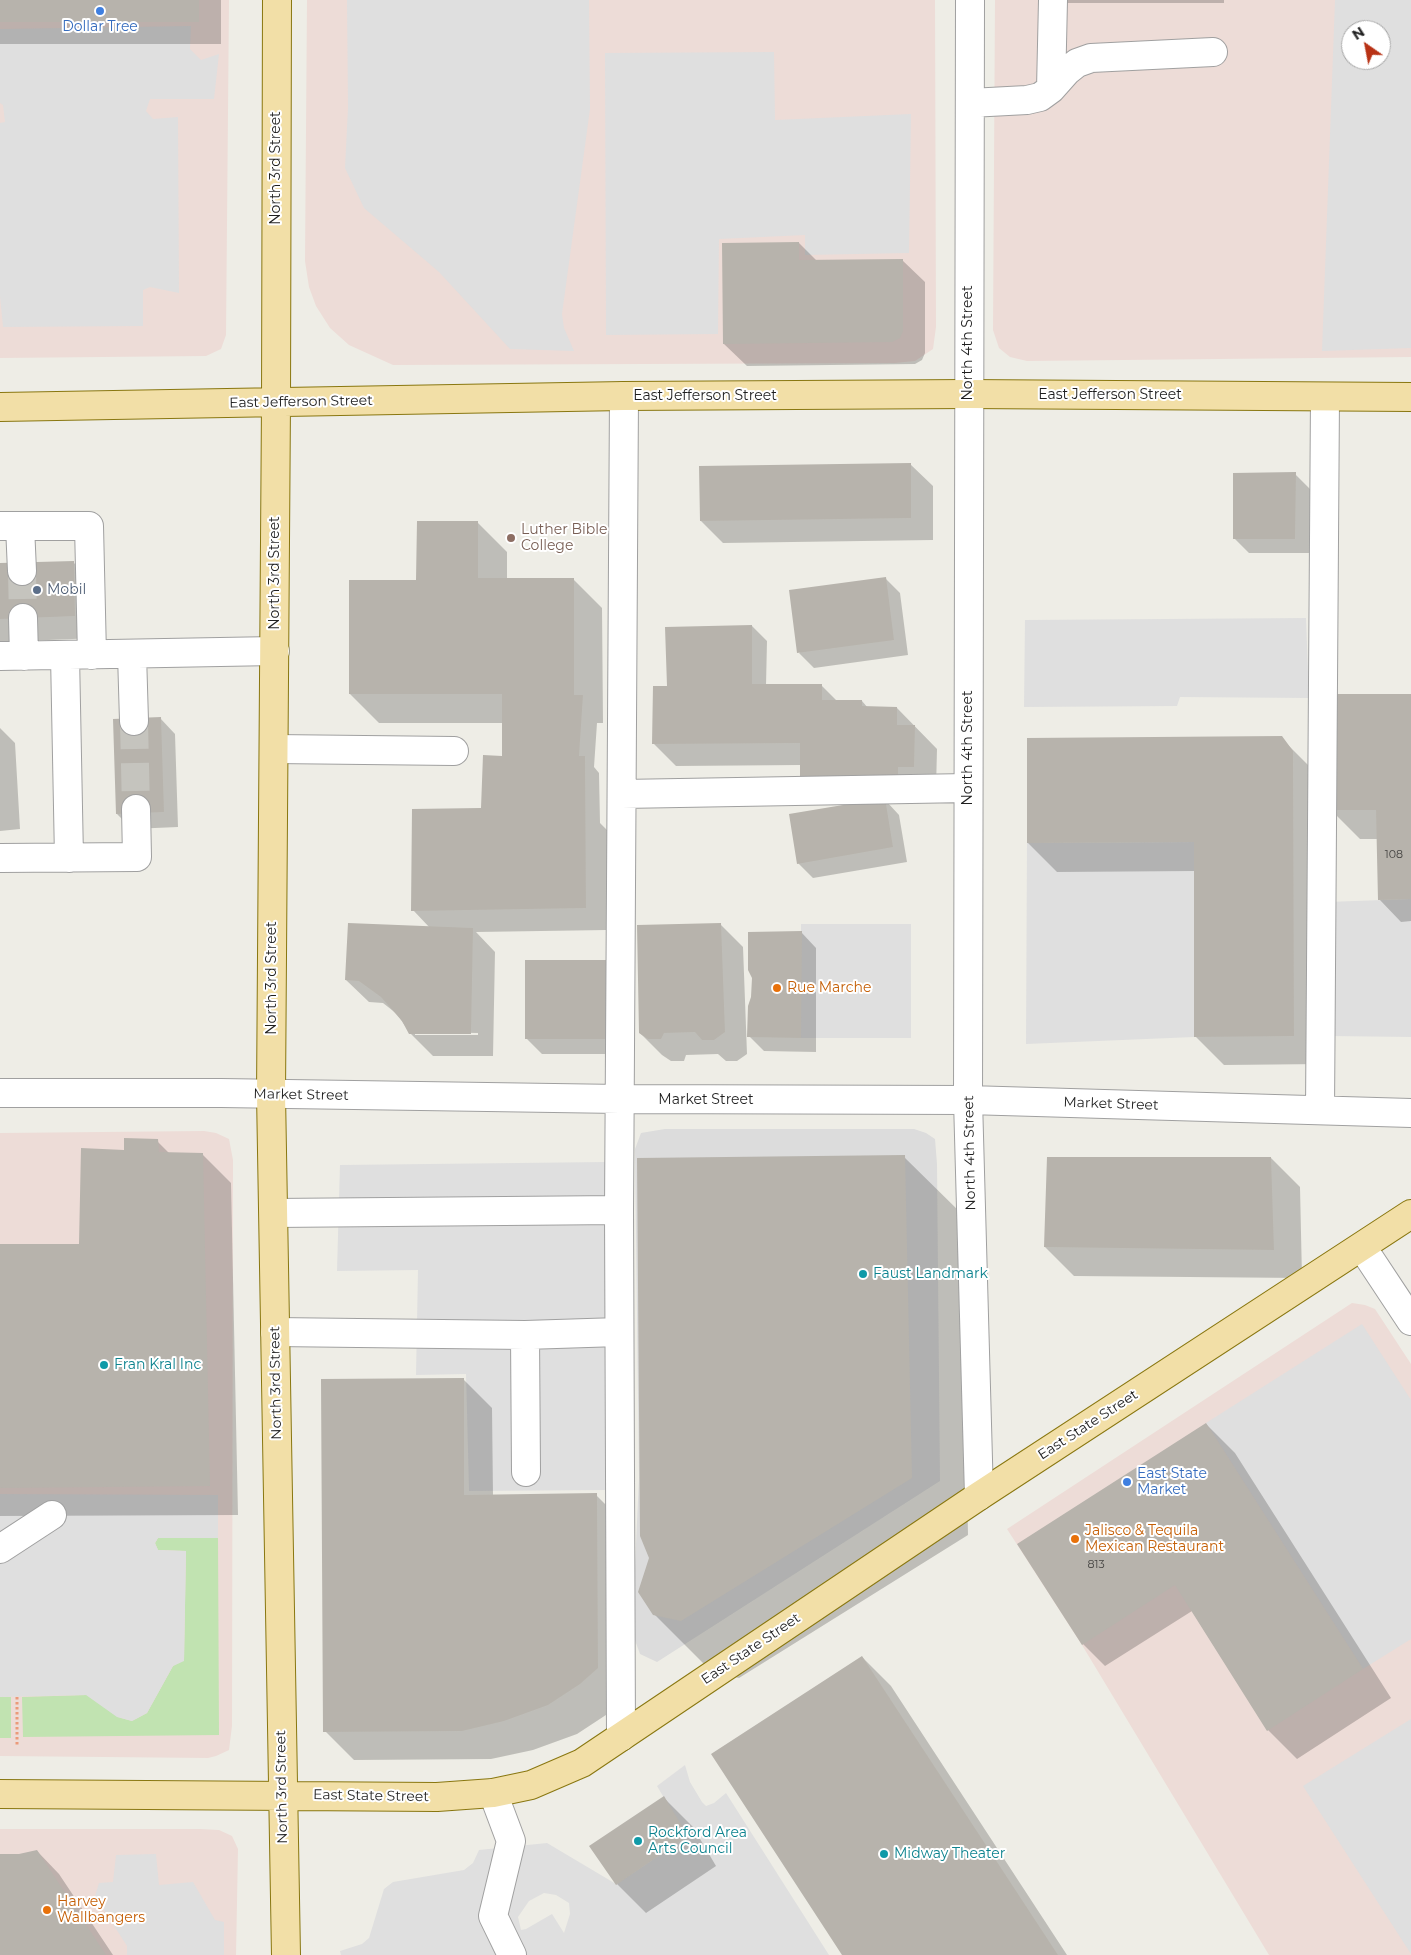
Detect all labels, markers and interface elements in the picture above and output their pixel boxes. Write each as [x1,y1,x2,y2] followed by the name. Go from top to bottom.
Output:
[94,5,106,17] marker: Dollar Tree
[62,19,138,35] place label: Dollar Tree
[1341,20,1391,70] north arrow
[1349,23,1368,44] text: N
[268,111,284,225] street label: North 3rd Street
[960,285,976,401] street label: North 4th Street
[1038,387,1182,403] street label: East Jefferson Street
[633,388,777,404] street label: East Jefferson Street
[229,392,373,412] street label: East Jefferson Street
[267,516,283,630] street label: North 3rd Street
[521,522,607,554] place label: Luther Bible College
[505,532,517,544] marker: Luther Bible College
[47,582,86,598] place label: Mobil
[31,584,43,596] marker: Mobil
[960,690,976,806] street label: North 4th Street
[1385,848,1403,862] house number: 108
[264,921,280,1035] street label: North 3rd Street
[787,980,871,996] place label: Rue Marche
[771,982,783,994] marker: Rue Marche
[253,1086,349,1104] street label: Market Street
[658,1092,754,1108] street label: Market Street
[1063,1094,1159,1114] street label: Market Street
[961,1095,979,1211] street label: North 4th Street
[873,1266,988,1282] place label: Faust Landmark
[857,1268,869,1280] marker: Faust Landmark
[267,1326,285,1440] street label: North 3rd Street
[114,1357,201,1373] place label: Fran Kral Inc
[98,1359,110,1371] marker: Fran Kral Inc
[1035,1386,1141,1464] street label: East State Street
[1137,1466,1207,1498] place label: East State Market
[1121,1476,1133,1488] marker: East State Market
[1085,1523,1224,1555] place label: Jalisco & Tequila Mexican Restaurant
[1069,1533,1081,1545] marker: Jalisco & Tequila Mexican Restaurant
[1087,1558,1105,1572] house number: 813
[698,1610,804,1688] street label: East State Street
[273,1730,291,1844] street label: North 3rd Street
[313,1787,429,1805] street label: East State Street
[648,1825,747,1858] place label: Rockford Area Arts Council
[632,1835,644,1847] marker: Rockford Area Arts Council
[894,1846,1005,1862] place label: Midway Theater
[878,1848,890,1860] marker: Midway Theater
[57,1894,145,1926] place label: Harvey Wallbangers
[41,1904,53,1916] marker: Harvey Wallbangers

